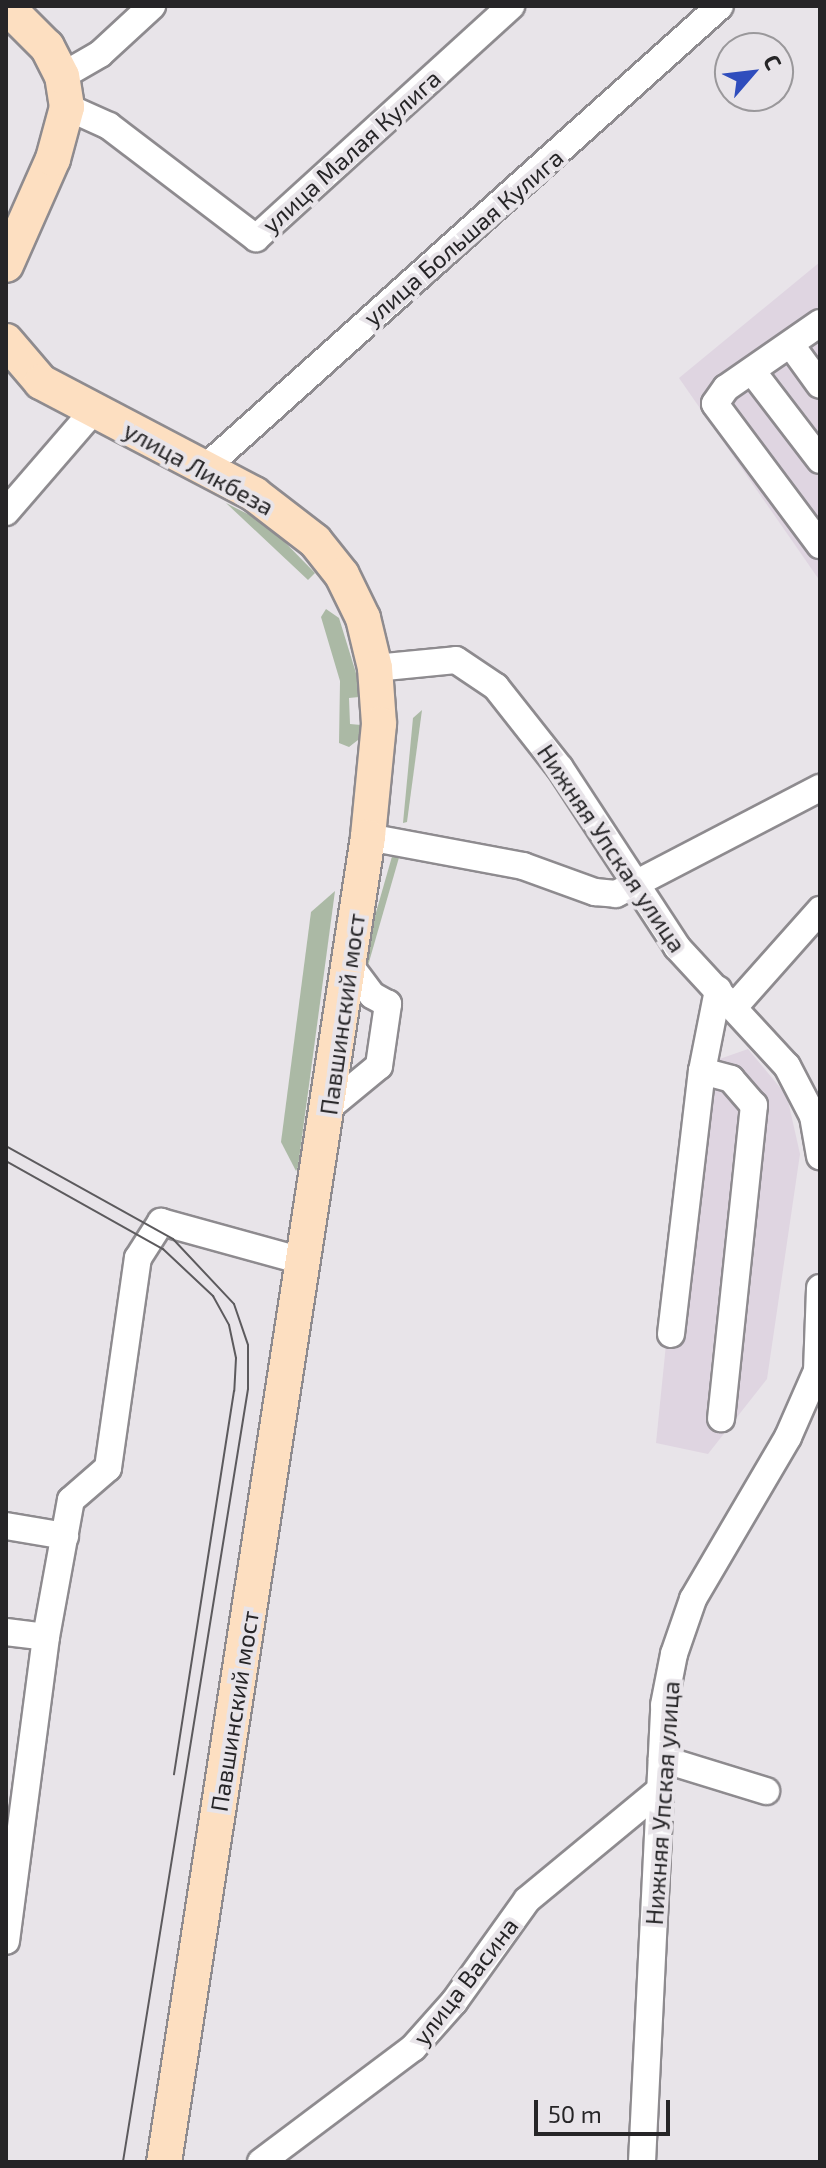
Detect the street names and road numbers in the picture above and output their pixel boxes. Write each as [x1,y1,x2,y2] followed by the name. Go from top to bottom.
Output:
[256,63,446,239] street label: улица Малая Кулига
[357,142,569,332] street label: улица Большая Кулига
[119,415,279,521] street label: улица Ликбеза
[532,739,692,957] street label: Нижняя Упская улица
[314,911,370,1117] street label: Павшинский мост
[204,1608,264,1814] street label: Павшинский мост
[639,1680,685,1926] street label: Нижняя Упская улица
[406,1912,524,2050] street label: улица Васина

